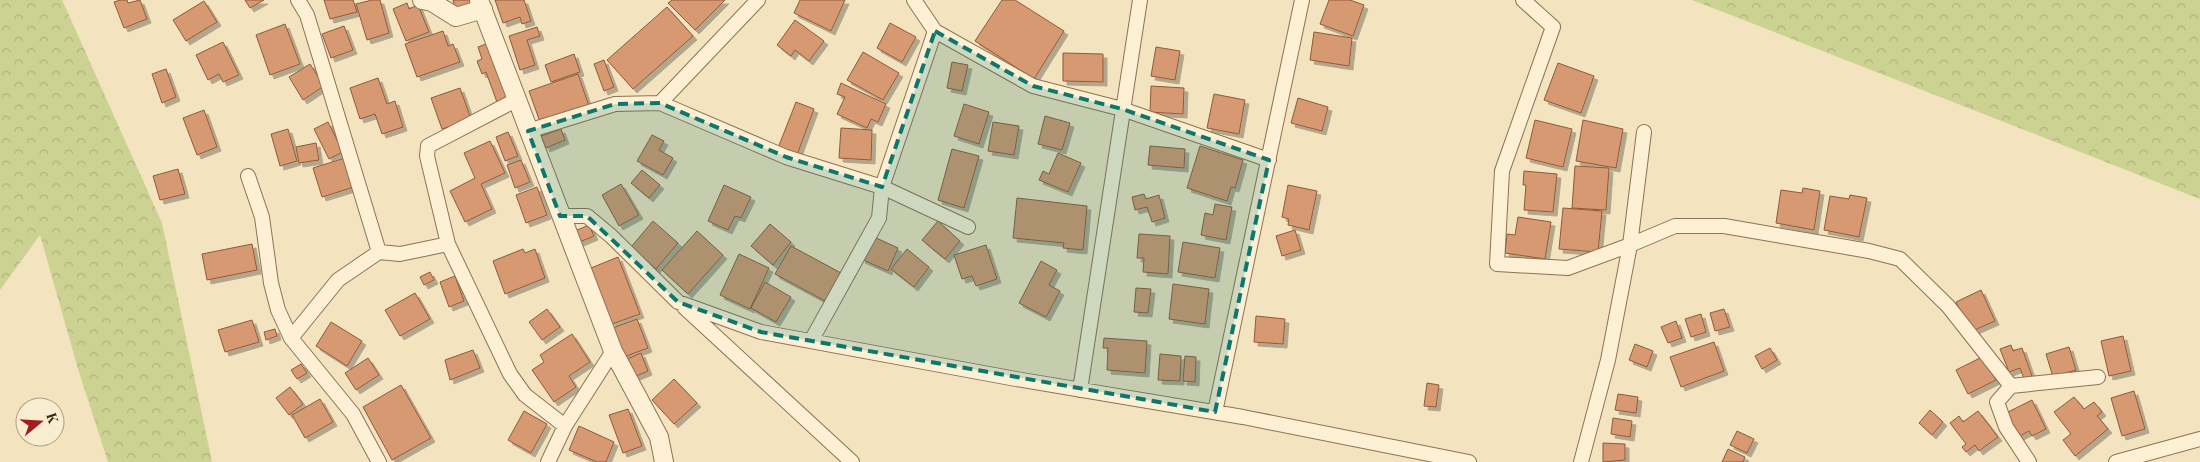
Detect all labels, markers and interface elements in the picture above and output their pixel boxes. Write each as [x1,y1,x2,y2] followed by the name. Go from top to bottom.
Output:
[15,397,65,447] north arrow
[42,410,64,426] text: K

